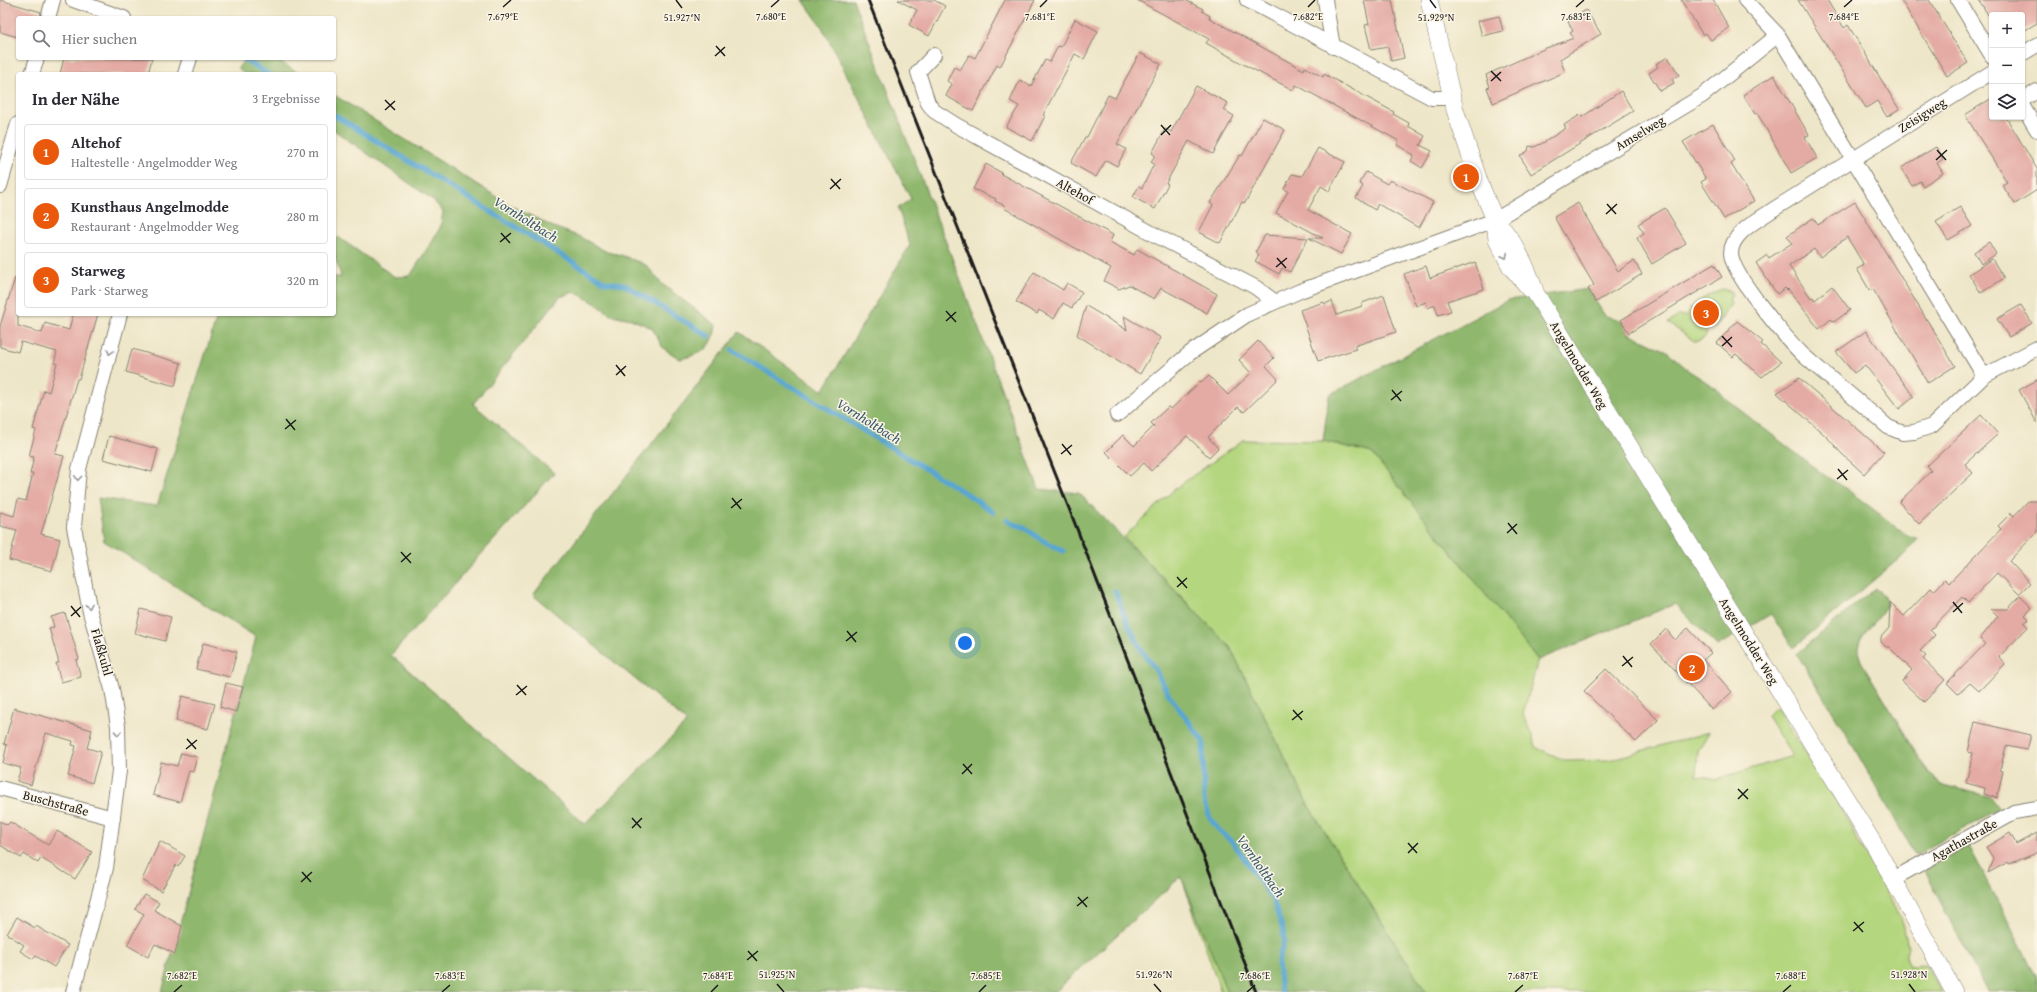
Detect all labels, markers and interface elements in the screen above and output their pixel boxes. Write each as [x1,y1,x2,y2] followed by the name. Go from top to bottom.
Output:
[488,9,518,24] text: 7.679°E
[756,9,786,24] text: 7.680°E
[1025,9,1055,24] text: 7.681°E
[1293,9,1323,24] text: 7.682°E
[1561,9,1591,24] text: 7.683°E
[1829,9,1859,24] text: 7.684°E
[664,10,701,25] text: 51.927°N
[1418,10,1455,25] text: 51.929°N
[1989,12,2025,120] map controls
[1989,12,2025,48] button: +
[16,16,336,60] search box
[30,27,52,49] icon: search
[62,28,137,49] text: Hier suchen
[1989,48,2025,84] button: −
[1989,84,2025,120] button: layers
[32,86,120,111] text: In der Nähe
[252,89,320,108] text: 3 Ergebnisse
[1894,92,1950,137] street label: Zeisigweg
[1612,110,1669,155] street label: Amselweg
[71,132,120,153] text: Altehof
[43,143,49,162] text: 1
[287,143,319,162] text: 270 m
[71,153,237,172] text: Haltestelle · Angelmodder Weg
[1453,162,1479,192] pin: 1
[1053,173,1099,210] street label: Altehof
[490,191,562,247] water label: Vornholtbach
[71,196,229,217] text: Kunsthaus Angelmodde
[43,207,49,226] text: 2
[287,207,319,226] text: 280 m
[71,217,239,236] text: Restaurant · Angelmodder Weg
[1501,252,1508,260] one-way arrow
[71,260,125,281] text: Starweg
[43,271,49,290] text: 3
[287,271,319,290] text: 320 m
[71,281,148,300] text: Park · Starweg
[1693,298,1719,328] pin: 3
[1545,317,1613,413] street label: Angelmodder Weg
[106,348,115,355] one-way arrow
[833,393,905,449] water label: Vornholtbach
[74,475,83,481] one-way arrow
[1714,594,1784,689] street label: Angelmodder Weg
[85,603,93,609] one-way arrow
[86,626,118,678] street label: Flaßkuhl
[955,633,975,653] your location
[1679,653,1705,683] pin: 2
[114,730,122,736] one-way arrow
[21,785,91,821] street label: Buschstraße
[1927,814,2001,866] street label: Agathastraße
[1232,831,1290,901] water label: Vornholtbach
[759,967,796,982] text: 51.925°N
[1136,967,1173,982] text: 51.926°N
[1891,967,1928,982] text: 51.928°N
[167,968,197,983] text: 7.682°E
[435,968,465,983] text: 7.683°E
[703,968,733,983] text: 7.684°E
[971,968,1001,983] text: 7.685°E
[1240,968,1270,983] text: 7.686°E
[1508,968,1538,983] text: 7.687°E
[1776,968,1806,983] text: 7.688°E

